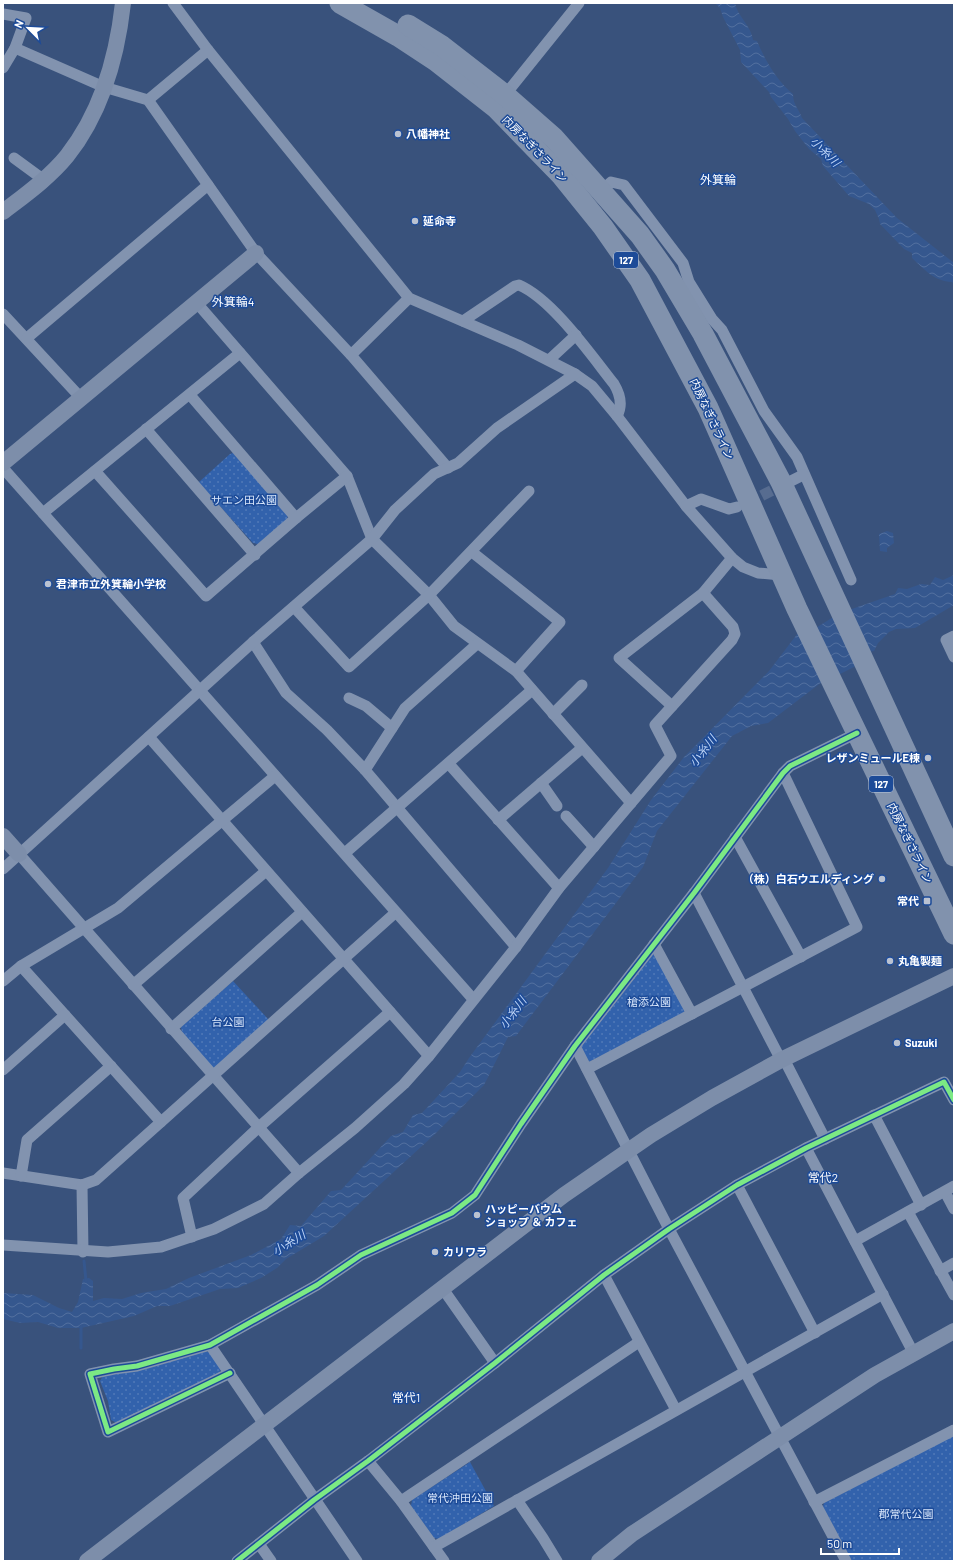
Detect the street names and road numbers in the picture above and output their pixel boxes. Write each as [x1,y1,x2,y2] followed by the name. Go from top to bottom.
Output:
[500,112,571,185] street label: 内房なぎさライン
[614,252,638,268] road number: 127
[688,376,737,461] street label: 内房なぎさライン
[869,776,893,792] road number: 127
[885,800,936,885] street label: 内房なぎさライン

